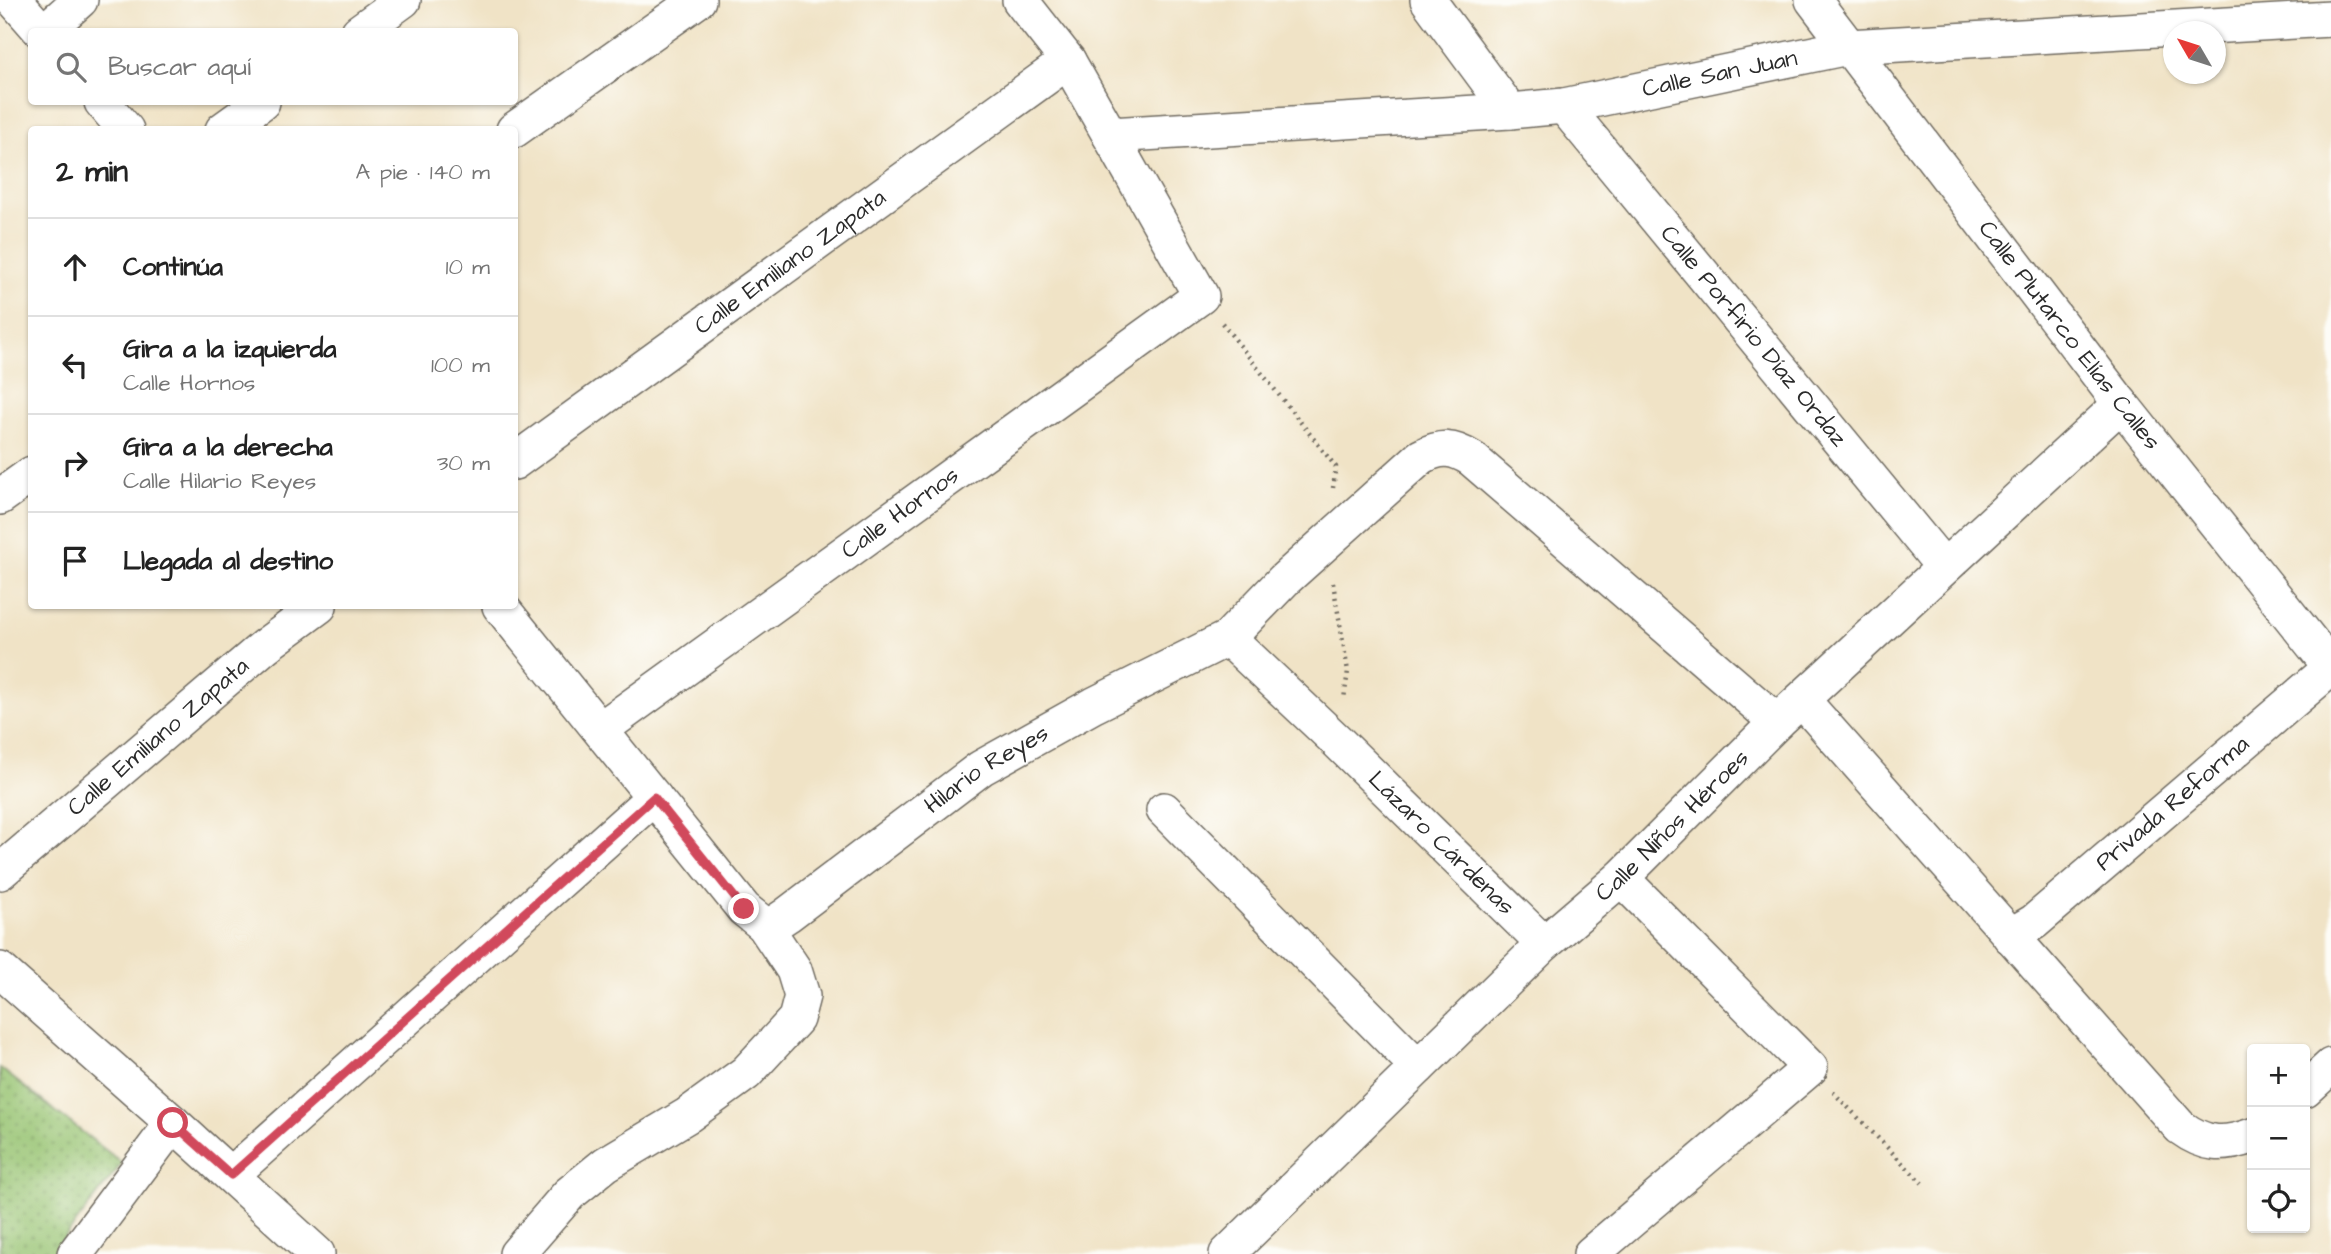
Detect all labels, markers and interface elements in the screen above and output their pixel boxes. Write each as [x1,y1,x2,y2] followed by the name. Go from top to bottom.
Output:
[2163,21,2226,84] north arrow
[28,28,518,105] search box
[1639,41,1800,106] street label: Calle San Juan
[52,48,90,86] icon: search
[108,49,251,85] text: Buscar aquí
[56,151,128,193] text: 2 min
[355,156,490,188] text: A pie · 140 m
[687,181,893,343] street label: Calle Emiliano Zapata
[1970,213,2168,457] street label: Calle Plutarco Elías Calles
[1652,218,1855,454] street label: Calle Porfirio Díaz Ordaz
[56,248,94,286] icon: ahead
[123,249,223,285] text: Continúa
[445,251,490,283] text: 10 m
[123,331,337,367] text: Gira a la izquierda
[56,346,94,384] icon: left
[431,349,490,381] text: 100 m
[123,367,255,399] text: Calle Hornos
[123,429,333,465] text: Gira a la derecha
[56,444,94,482] icon: right
[437,447,490,479] text: 30 m
[834,459,966,567] street label: Calle Hornos
[123,465,316,497] text: Calle Hilario Reyes
[56,542,94,580] icon: arrive
[123,543,333,579] text: Llegada al destino
[60,650,256,824] street label: Calle Emiliano Zapata
[917,717,1055,822] street label: Hilario Reyes
[2088,728,2257,879] street label: Privada Reforma
[1588,742,1757,910] street label: Calle Niños Héroes
[1360,763,1522,923] street label: Lázaro Cárdenas
[728,893,759,924] route end
[2247,1044,2310,1233] map controls
[2247,1044,2310,1107] button: +
[157,1107,188,1138] route start
[2247,1107,2310,1170] button: −
[2247,1170,2310,1233] button: locate

